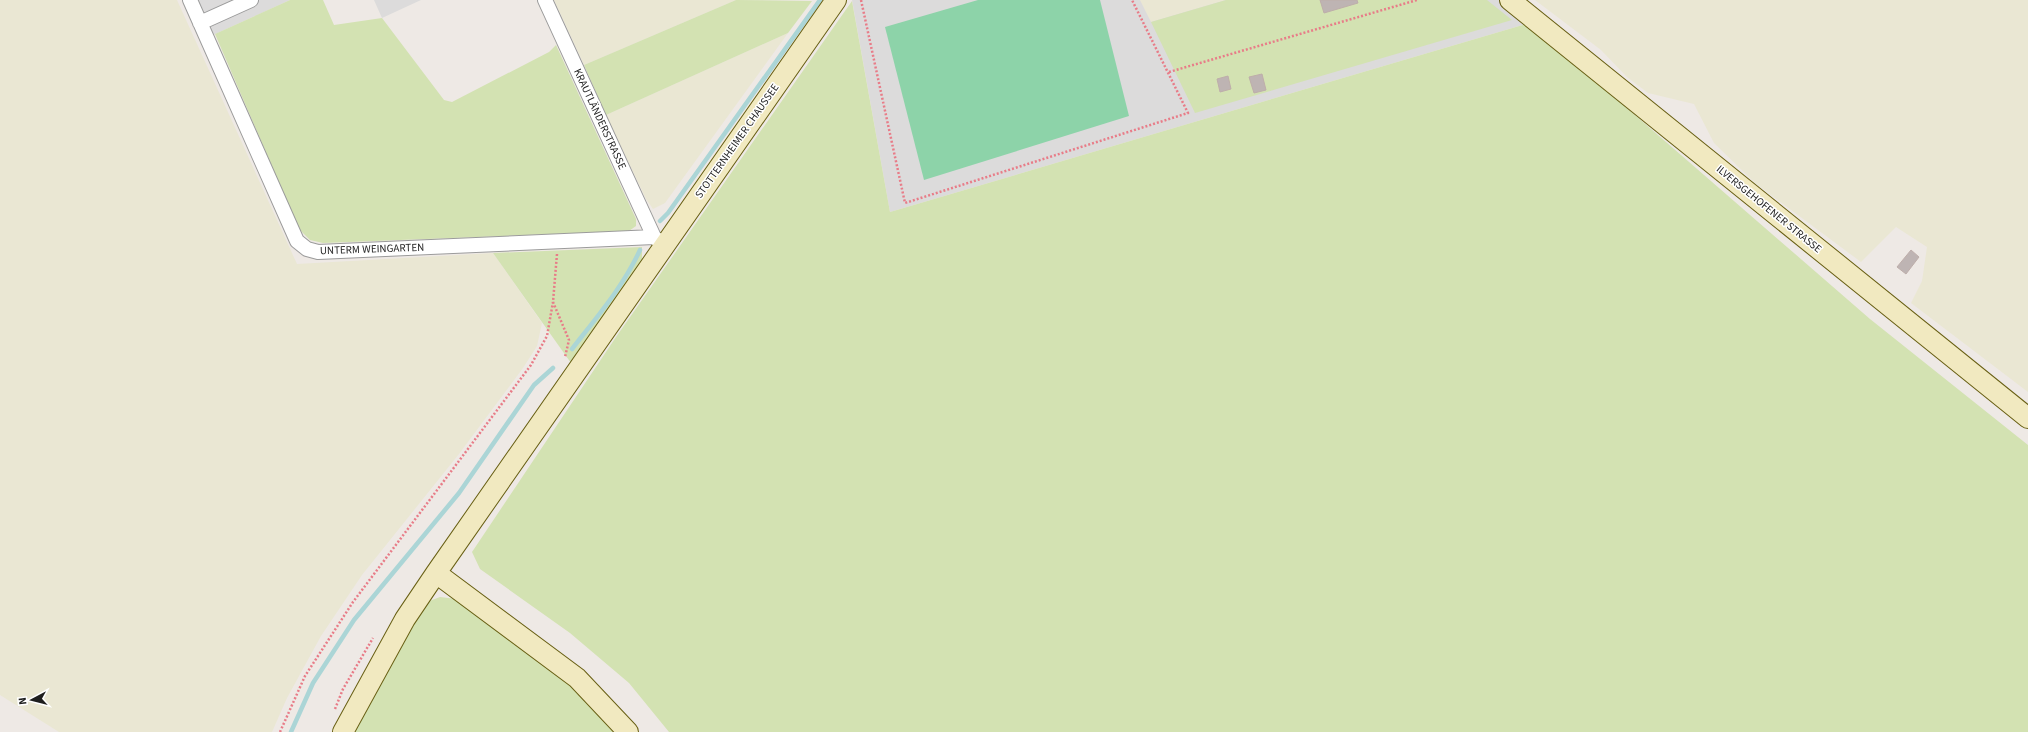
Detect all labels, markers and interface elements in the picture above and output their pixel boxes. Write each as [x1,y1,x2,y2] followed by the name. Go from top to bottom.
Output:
[570,66,630,172] street label: KRAUTLÄNDERSTRASSE
[692,80,783,201] street label: STOTTERNHEIMER CHAUSSEE
[1713,162,1825,256] street label: ILVERSGEHOFENER STRASSE
[320,240,424,258] street label: UNTERM WEINGARTEN
[12,680,52,720] north arrow
[15,697,30,706] text: N

